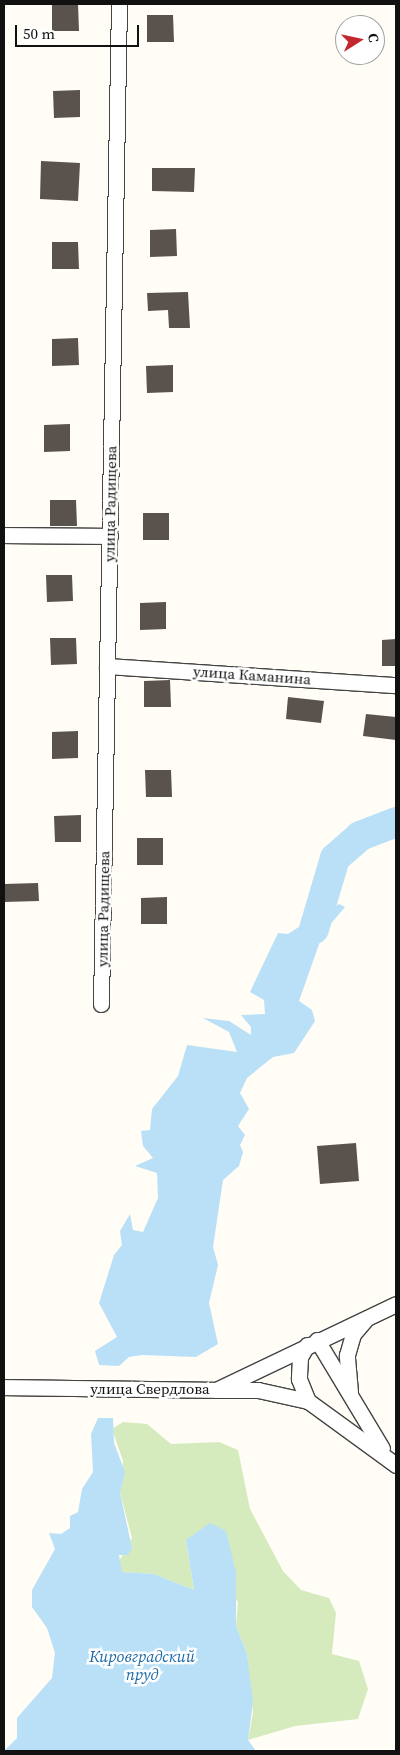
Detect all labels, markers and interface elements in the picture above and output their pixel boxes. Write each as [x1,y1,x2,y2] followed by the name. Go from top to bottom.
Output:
[18,15,141,47] scale bar
[335,15,385,65] north arrow
[23,23,55,44] text: 50 m
[363,32,384,44] text: С
[100,446,120,562] street label: улица Радищева
[192,662,312,688] street label: улица Каманина
[93,851,113,967] street label: улица Радищева
[90,1380,210,1398] street label: улица Свердлова
[89,1646,195,1684] water label: Кировградский пруд

